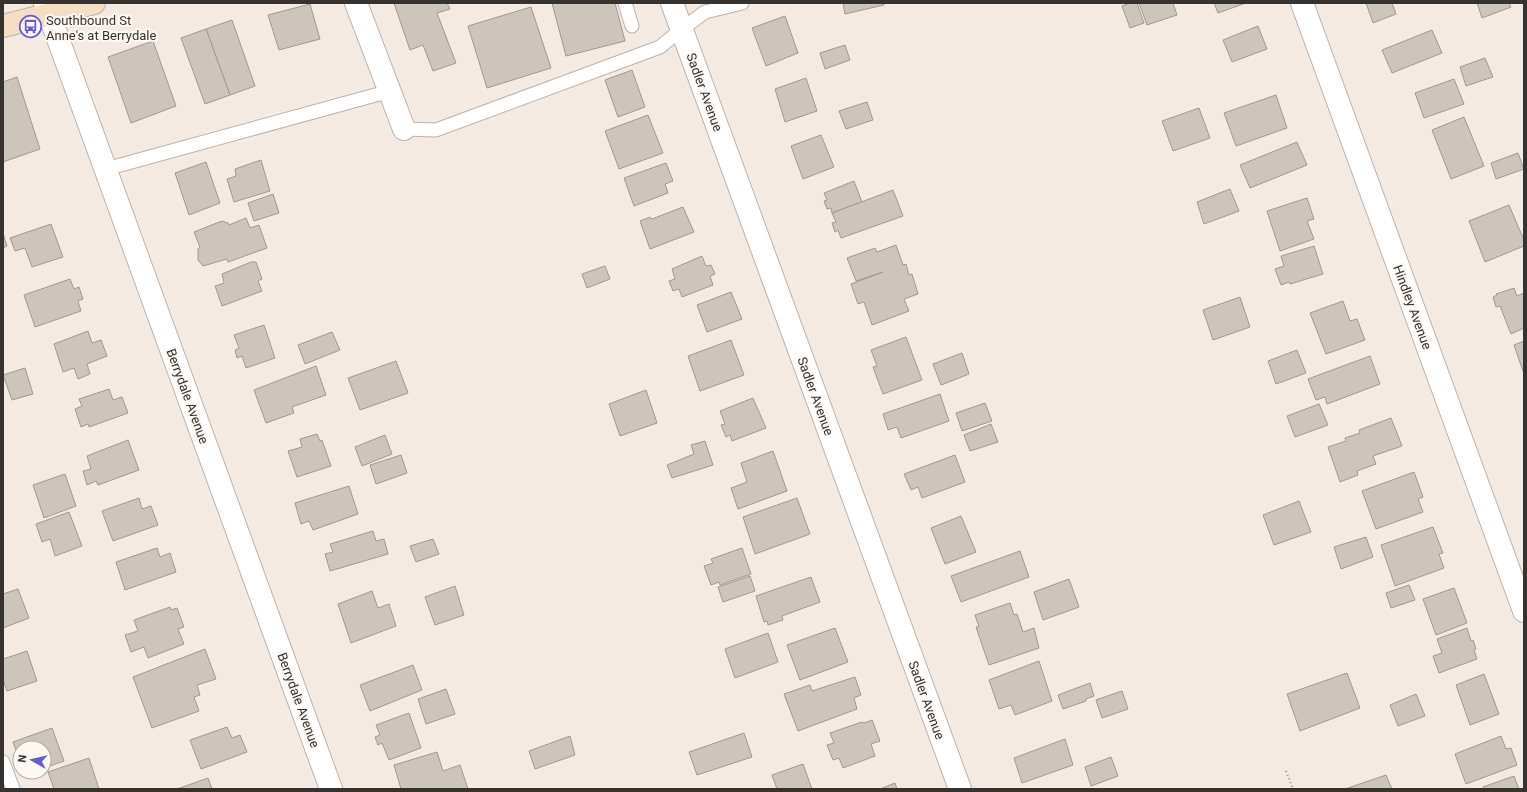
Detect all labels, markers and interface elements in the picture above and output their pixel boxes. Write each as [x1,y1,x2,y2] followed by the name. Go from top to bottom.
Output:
[46,13,156,43] place label: Southbound St Anne's at Berrydale
[18,14,44,40] bus stop icon: Southbound St Anne's at Berrydale
[683,51,726,134] street label: Sadler Avenue
[1390,263,1435,352] street label: Hindley Avenue
[163,347,212,446] street label: Berrydale Avenue
[794,355,837,438] street label: Sadler Avenue
[274,651,323,750] street label: Berrydale Avenue
[905,659,948,742] street label: Sadler Avenue
[12,740,52,780] north arrow
[16,754,30,763] text: N

